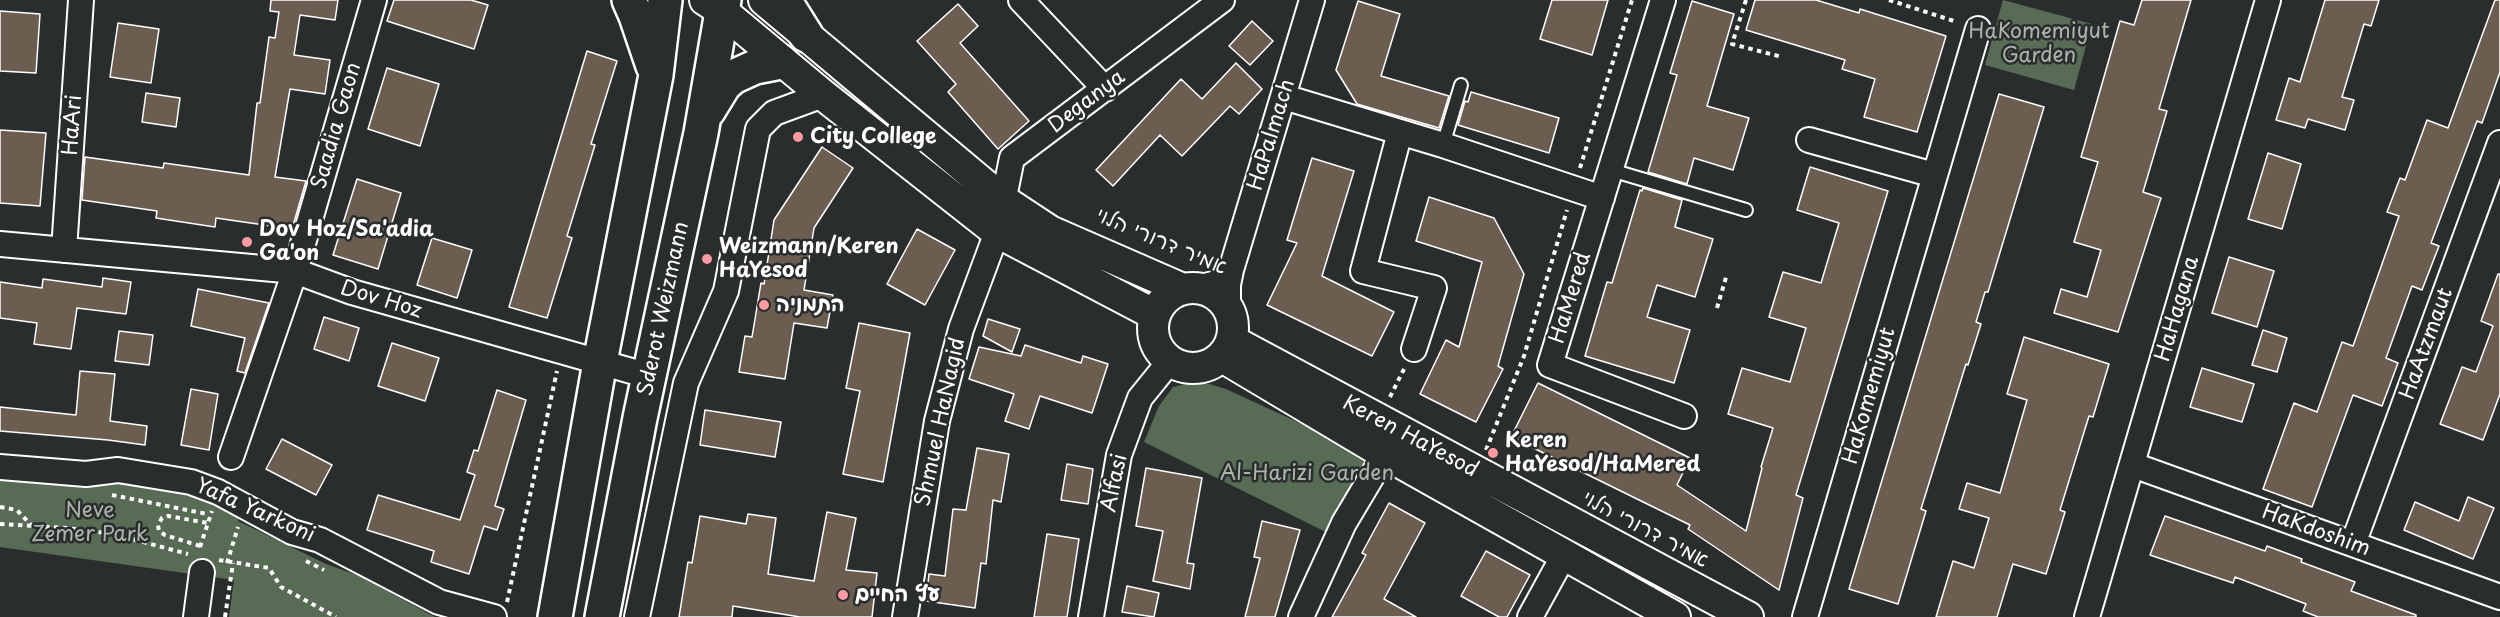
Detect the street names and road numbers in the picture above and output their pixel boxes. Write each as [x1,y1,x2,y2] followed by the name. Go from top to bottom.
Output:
[307,60,367,192] street label: Saadia Gaon
[1044,65,1130,139] street label: Deganya
[1243,76,1301,194] street label: HaPalmach
[58,94,88,156] street label: HaAri
[1092,203,1230,281] street label: אמיר דרורי הלוי
[633,220,695,398] street label: Sderot Weizmann
[1545,249,1597,347] street label: HaMered
[2151,253,2205,365] street label: HaHagana
[337,276,425,324] street label: Dov Hoz
[2395,285,2459,403] street label: HaAtzmaut
[1838,325,1902,467] street label: HaKomemiyut
[911,335,971,509] street label: Shmuel HaNagid
[1338,391,1482,483] street label: Keren HaYesod
[1097,452,1133,514] street label: Alfasi
[192,474,318,548] street label: Yafa Yarkoni
[1577,486,1713,574] street label: אמיר דרורי הלוי
[2258,500,2374,562] street label: HaKdoshim

